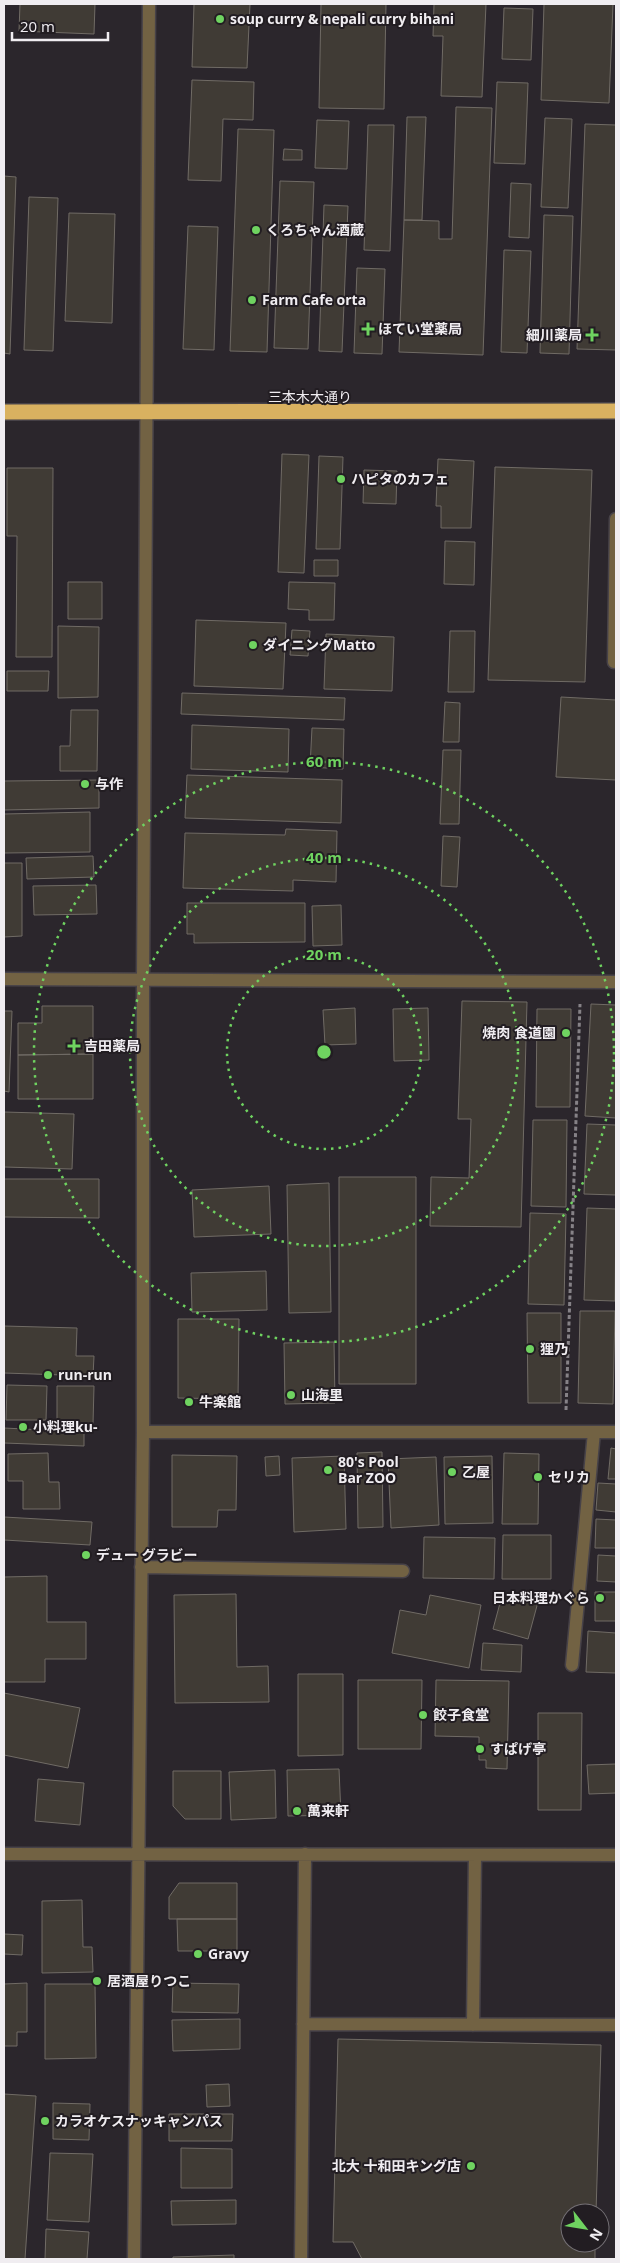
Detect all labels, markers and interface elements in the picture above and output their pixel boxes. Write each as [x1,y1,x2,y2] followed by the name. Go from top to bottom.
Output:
[230,9,454,28] place label: soup curry & nepali curry bihani
[12,10,109,42] scale bar
[214,13,226,25] marker: soup curry & nepali curry bihani
[20,16,55,36] text: 20 m
[266,220,364,239] place label: くろちゃん酒蔵
[250,224,262,236] marker: くろちゃん酒蔵
[262,290,366,309] place label: Farm Cafe orta
[246,294,258,306] marker: Farm Cafe orta
[378,319,462,338] place label: ほてい堂薬局
[362,323,374,335] marker: ほてい堂薬局
[526,325,582,344] place label: 細川薬局
[586,329,598,341] marker: 細川薬局
[268,387,352,406] street label: 三本木大通り
[351,469,449,488] place label: ハピタのカフェ
[335,473,347,485] marker: ハピタのカフェ
[263,635,376,654] place label: ダイニングMatto
[247,639,259,651] marker: ダイニングMatto
[306,751,342,771] text: 60 m
[95,774,123,793] place label: 与作
[79,778,91,790] marker: 与作
[306,847,342,867] text: 40 m
[306,944,342,964] text: 20 m
[482,1023,556,1042] place label: 焼肉 食道園
[560,1027,572,1039] marker: 焼肉 食道園
[84,1036,140,1055] place label: 吉田薬局
[68,1040,80,1052] marker: 吉田薬局
[315,1043,333,1061] centre of rings
[540,1339,568,1358] place label: 狸乃
[524,1343,536,1355] marker: 狸乃
[58,1365,112,1384] place label: run-run
[42,1369,54,1381] marker: run-run
[301,1385,343,1404] place label: 山海里
[285,1389,297,1401] marker: 山海里
[199,1392,241,1411] place label: 牛楽館
[183,1396,195,1408] marker: 牛楽館
[33,1417,98,1436] place label: 小料理ku-
[17,1421,29,1433] marker: 小料理ku-
[338,1452,399,1487] place label: 80's Pool Bar ZOO
[462,1462,490,1481] place label: 乙屋
[322,1464,334,1476] marker: 80's Pool Bar ZOO
[446,1466,458,1478] marker: 乙屋
[548,1467,590,1486] place label: セリカ
[532,1471,544,1483] marker: セリカ
[96,1545,198,1564] place label: デュー グラビー
[80,1549,92,1561] marker: デュー グラビー
[492,1588,590,1607] place label: 日本料理かぐら
[594,1592,606,1604] marker: 日本料理かぐら
[433,1705,489,1724] place label: 餃子食堂
[417,1709,429,1721] marker: 餃子食堂
[490,1739,546,1758] place label: すぱげ亭
[474,1743,486,1755] marker: すぱげ亭
[307,1801,349,1820] place label: 萬来軒
[291,1805,303,1817] marker: 萬来軒
[208,1944,249,1963] place label: Gravy
[192,1948,204,1960] marker: Gravy
[107,1971,191,1990] place label: 居酒屋りつこ
[91,1975,103,1987] marker: 居酒屋りつこ
[55,2111,223,2130] place label: カラオケスナッキャンパス
[39,2115,51,2127] marker: カラオケスナッキャンパス
[332,2156,461,2175] place label: 北大 十和田キング店
[465,2160,477,2172] marker: 北大 十和田キング店
[560,2203,610,2253] north arrow
[585,2225,608,2245] text: N

